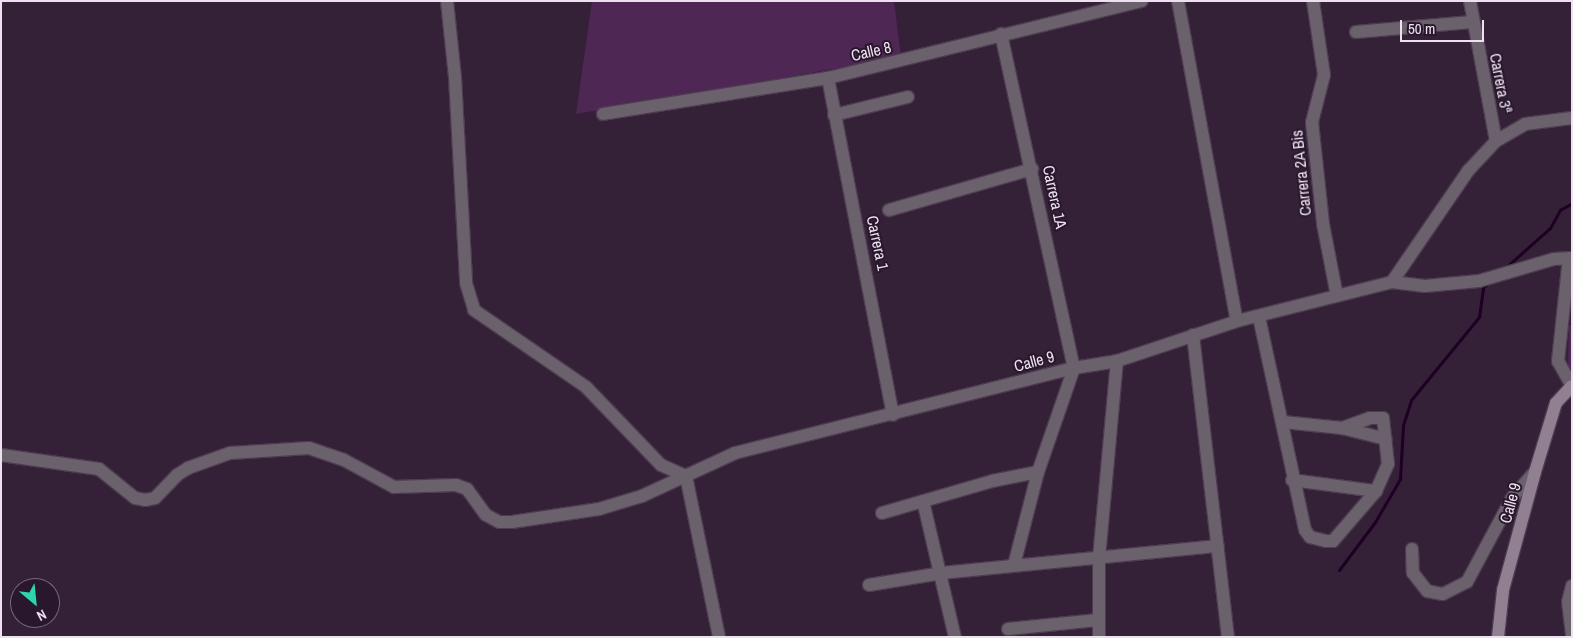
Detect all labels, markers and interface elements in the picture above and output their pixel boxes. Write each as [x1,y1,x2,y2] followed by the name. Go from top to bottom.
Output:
[1403,10,1487,42] scale bar
[1408,18,1435,39] text: 50 m
[849,37,893,65] street label: Calle 8
[1486,52,1516,114] street label: Carrera 3ª
[1287,129,1315,217] street label: Carrera 2A Bis
[1039,164,1071,230] street label: Carrera 1A
[863,214,893,272] street label: Carrera 1
[1012,346,1056,376] street label: Calle 9
[1495,481,1525,525] street label: Calle 9
[10,578,60,628] north arrow
[34,605,49,625] text: N

